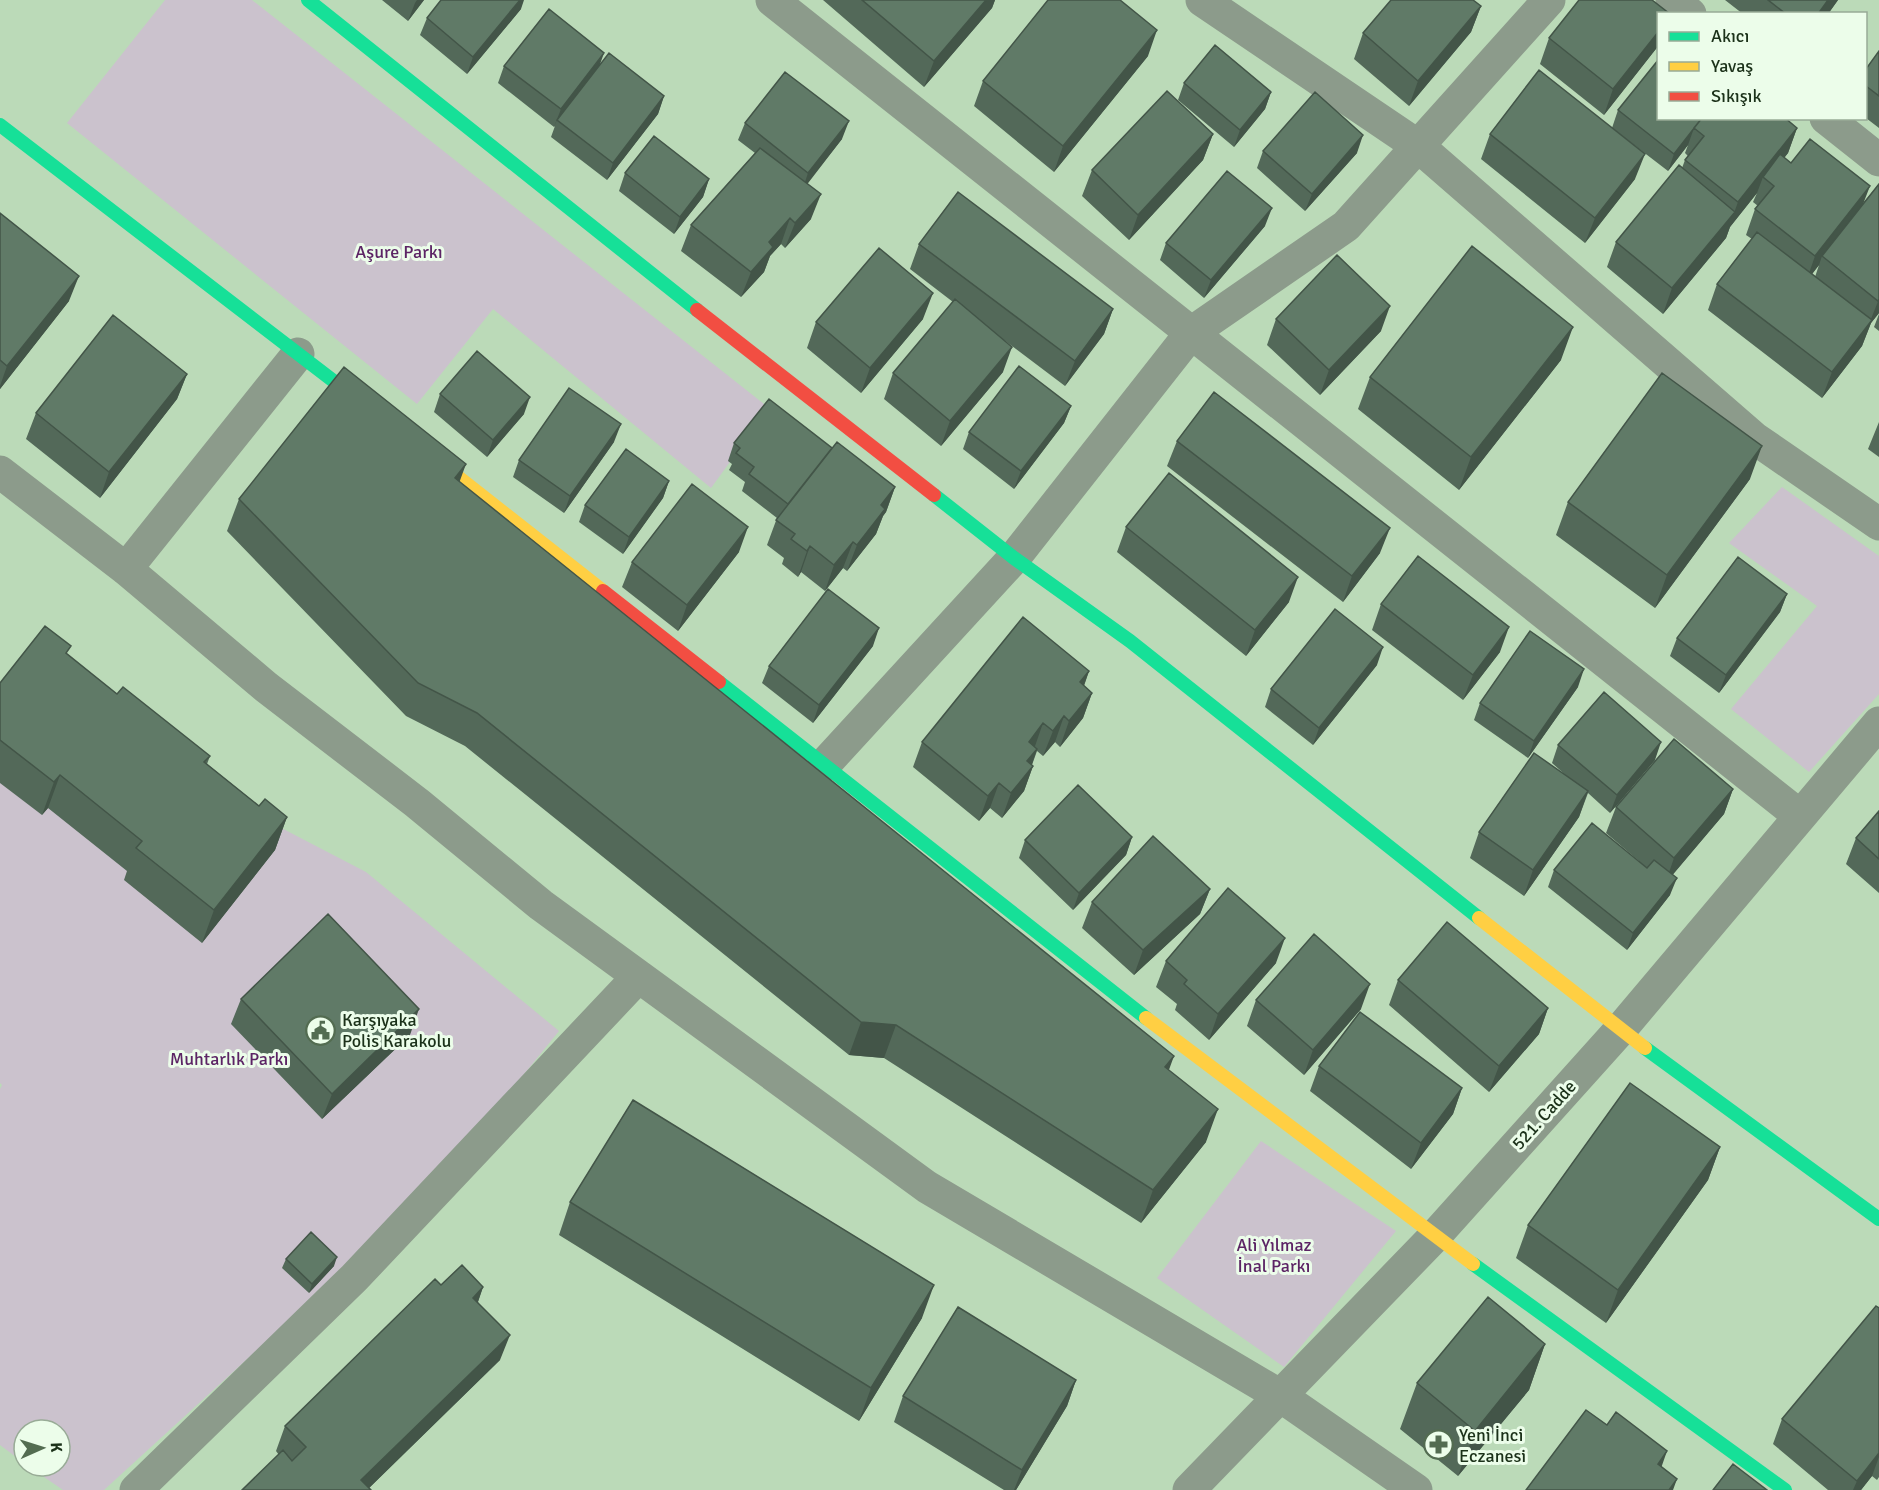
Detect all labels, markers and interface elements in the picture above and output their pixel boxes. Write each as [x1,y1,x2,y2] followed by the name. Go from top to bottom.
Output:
[1657,12,1867,120] legend
[1711,25,1749,47] text: Akıcı
[1711,55,1753,77] text: Yavaş
[1711,85,1761,107] text: Sıkışık
[355,241,443,263] park label: Aşure Parkı
[342,1009,451,1052] place label: Karşıyaka Polis Karakolu
[305,1014,337,1046] public building icon: Karşıyaka Polis Karakolu
[170,1048,288,1070] park label: Muhtarlık Parkı
[1507,1076,1581,1154] street label: 521. Cadde
[1236,1234,1312,1277] park label: Ali Yılmaz İnal Parkı
[12,1418,72,1478] north arrow
[1459,1424,1526,1467] place label: Yeni İnci Eczanesi
[1422,1429,1454,1461] pharmacy icon: Yeni İnci Eczanesi
[46,1442,66,1453] text: K

